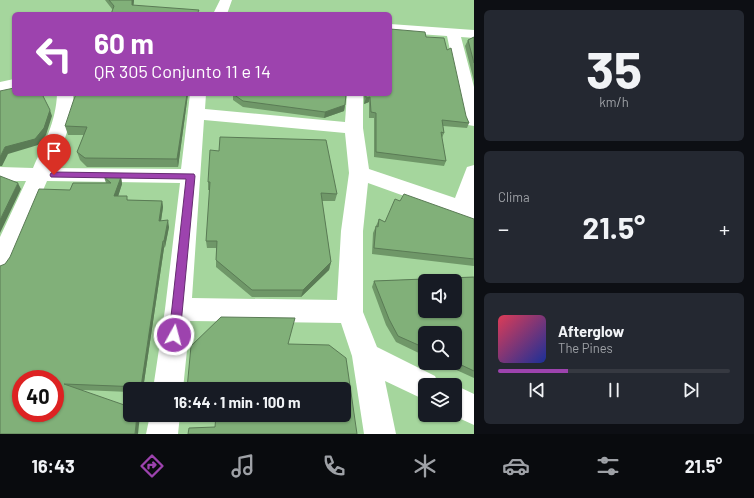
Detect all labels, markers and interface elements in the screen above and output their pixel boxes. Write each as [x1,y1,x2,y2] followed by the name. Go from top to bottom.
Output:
[94,26,154,60] text: 60 m
[28,28,80,80] icon: left
[586,37,642,99] text: 35
[94,60,271,82] text: QR 305 Conjunto 11 e 14
[599,94,629,110] text: km/h
[37,134,71,175] pin
[43,140,65,162] icon: arrive
[498,189,530,205] text: Clima
[583,209,645,245] text: 21.5°
[498,215,509,241] text: −
[719,215,730,241] text: +
[418,274,462,422] map controls
[418,274,462,318] button: sound
[153,314,195,356] position arrow
[558,322,624,340] text: Afterglow
[418,326,462,370] button: search
[558,340,613,356] text: The Pines
[12,370,64,422] speed limit sign: 40
[418,378,462,422] button: layers
[526,379,548,401] icon: previous
[603,379,625,401] icon: pause
[680,379,702,401] icon: next
[174,393,300,411] text: 16:44 · 1 min · 100 m
[138,452,166,480] icon: directions
[229,452,257,480] icon: music
[320,452,348,480] icon: phone
[411,452,439,480] icon: climate
[502,452,530,480] icon: car
[594,452,622,480] icon: filters
[32,455,75,477] text: 16:43
[685,455,722,477] text: 21.5°

